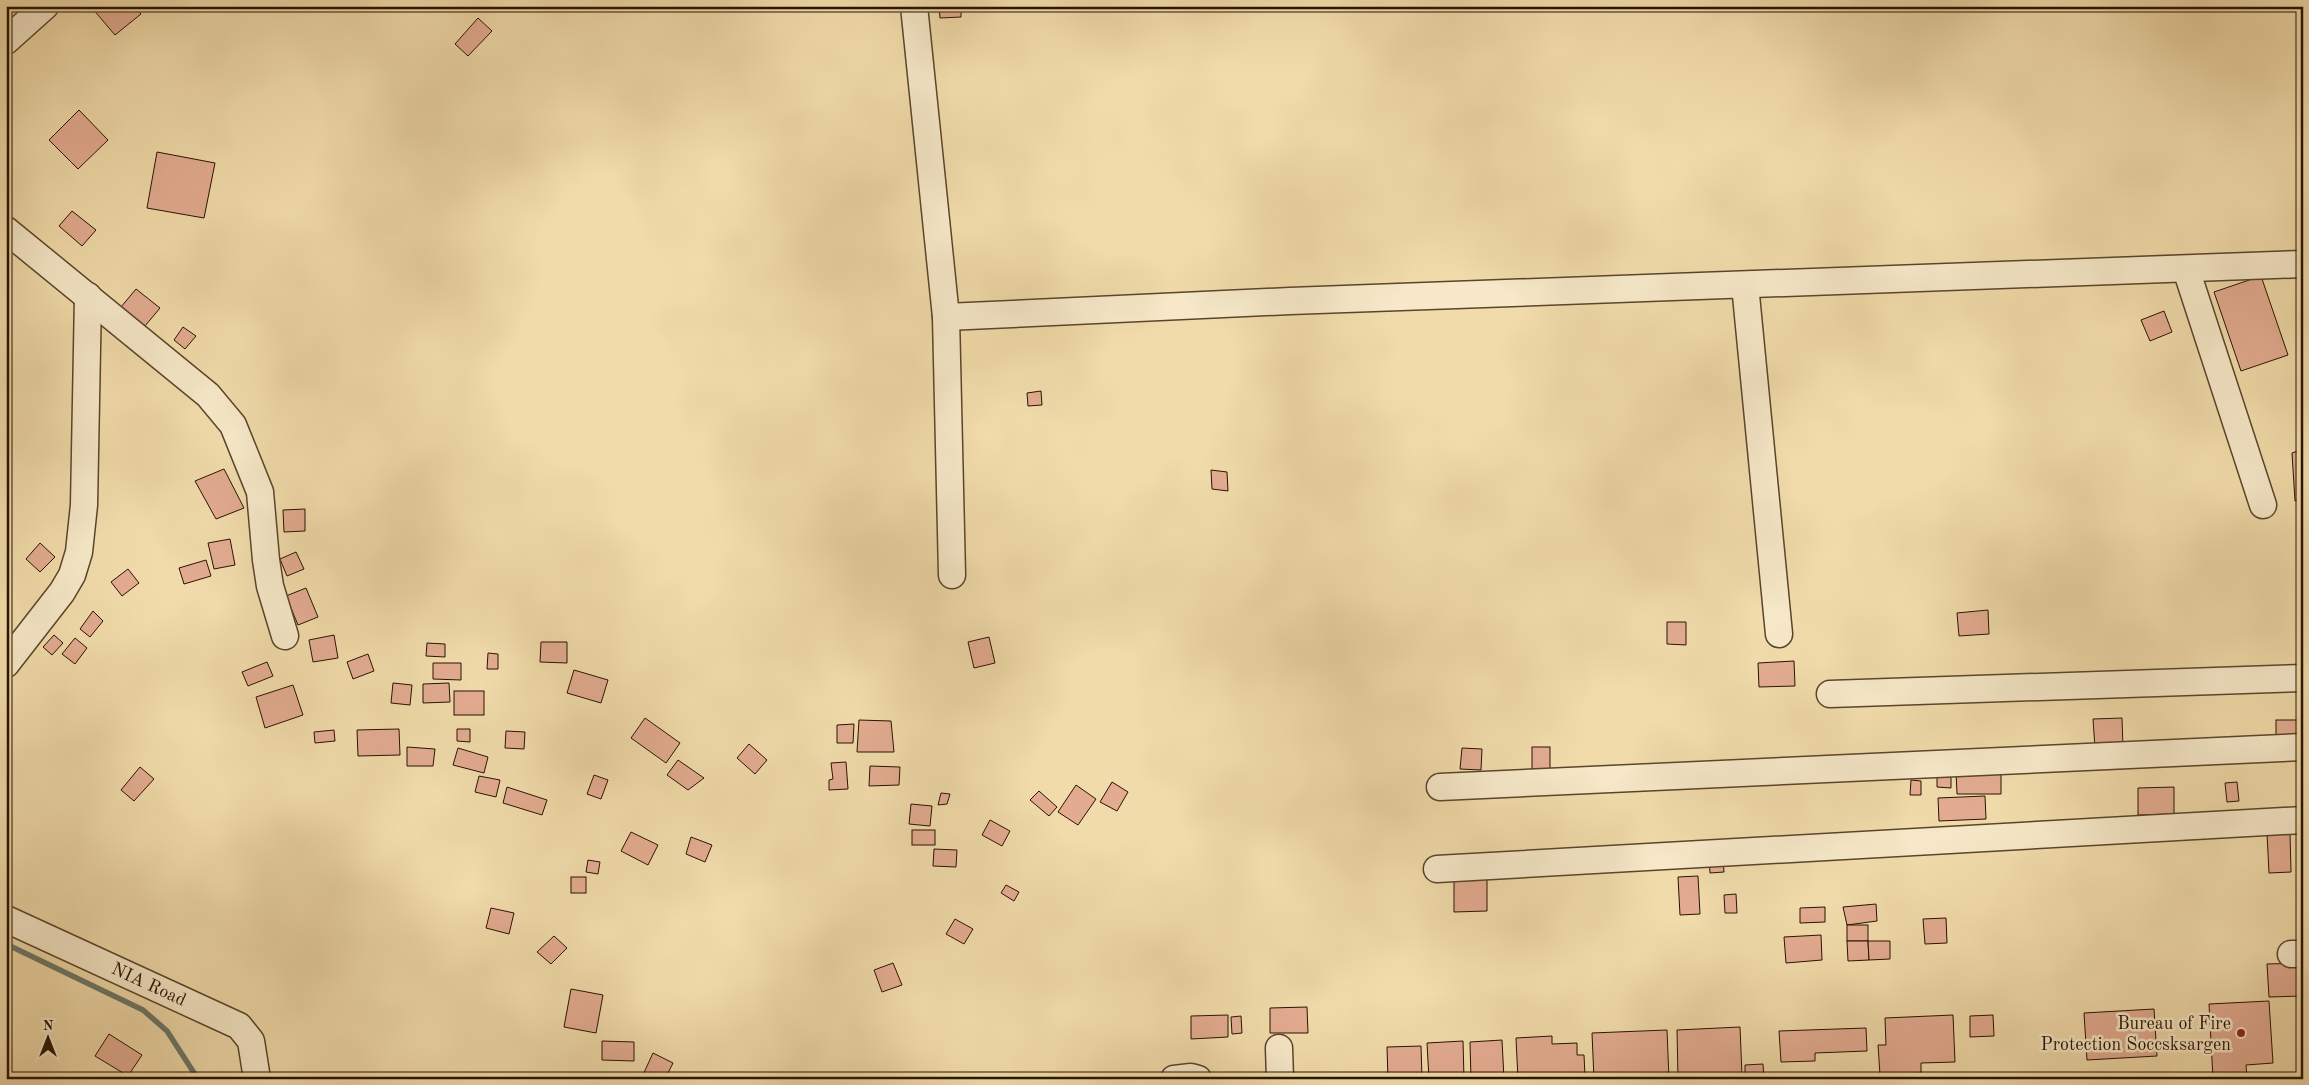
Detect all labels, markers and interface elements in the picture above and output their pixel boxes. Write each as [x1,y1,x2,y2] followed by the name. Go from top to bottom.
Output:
[109,960,189,1010] street label: NIA Road
[22,1012,72,1062] north arrow
[2040,1015,2231,1054] place label: Bureau of Fire Protection Soccsksargen
[43,1019,54,1033] text: N
[2235,1027,2247,1039] marker: Bureau of Fire Protection Soccsksargen

